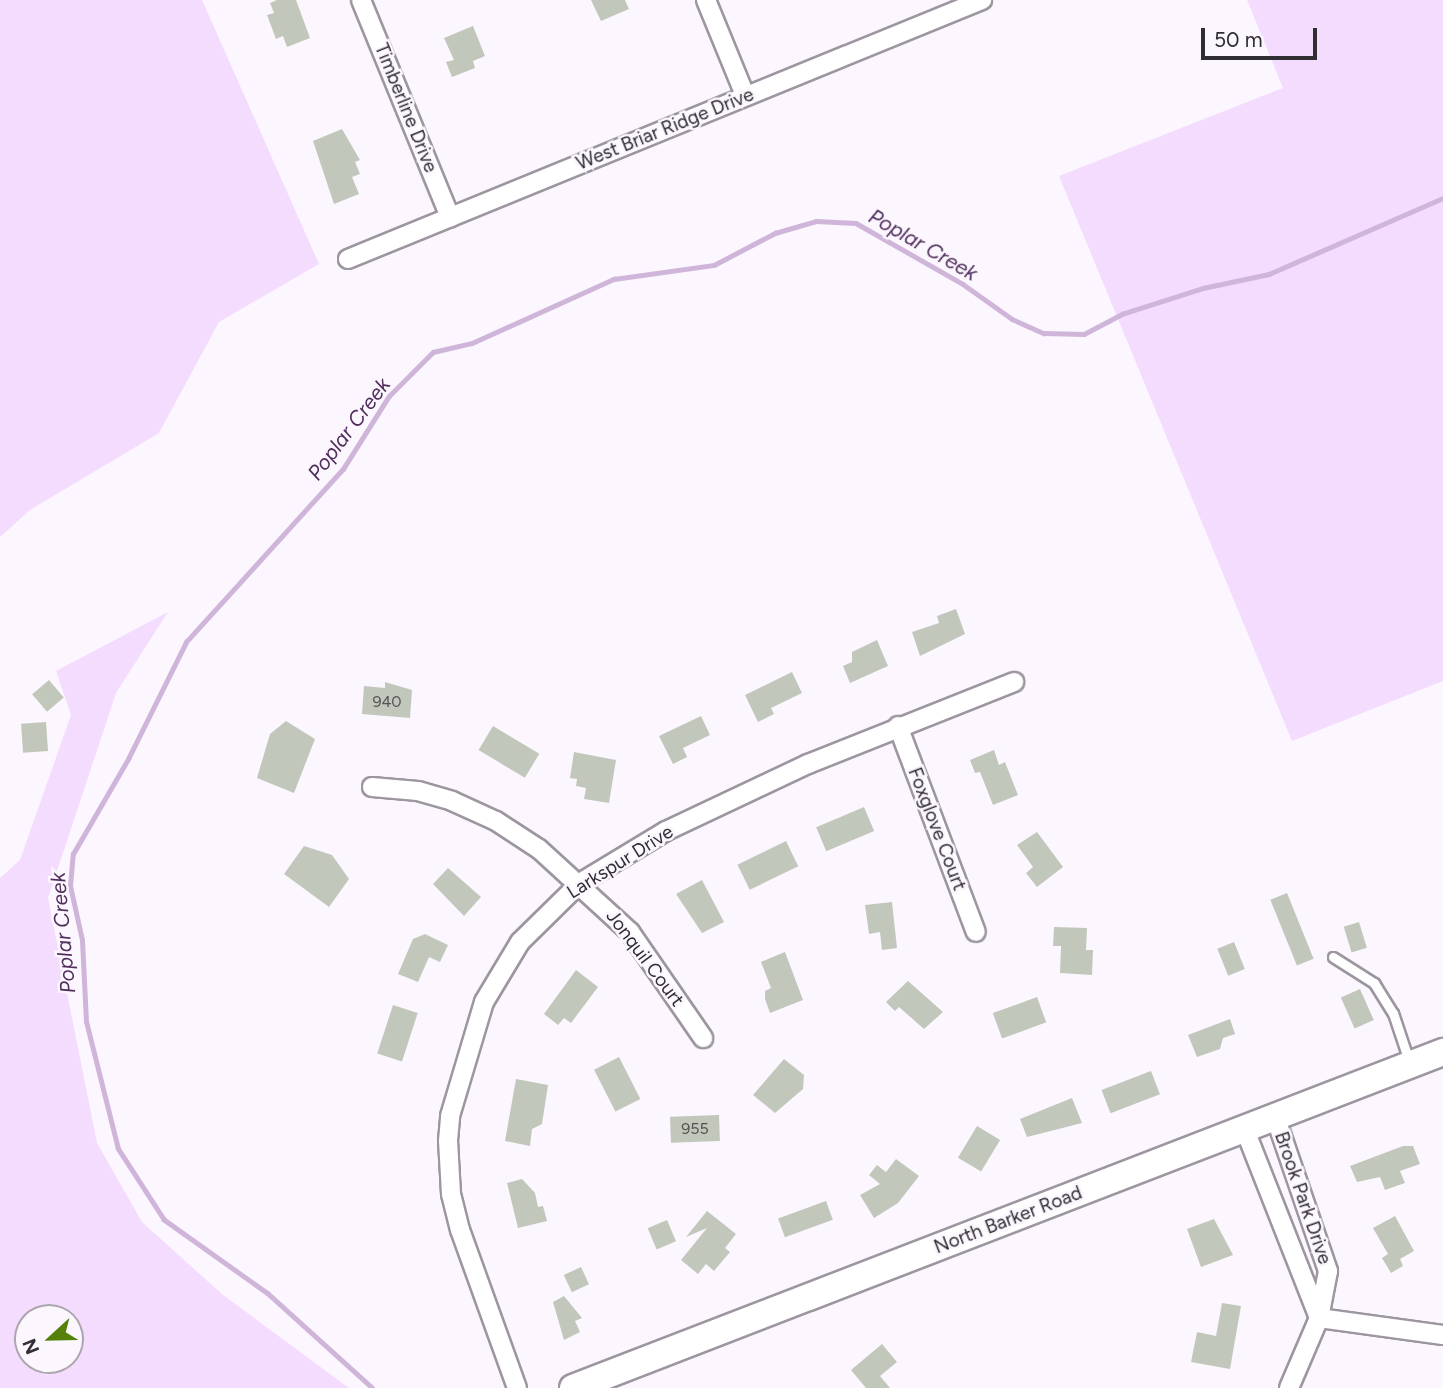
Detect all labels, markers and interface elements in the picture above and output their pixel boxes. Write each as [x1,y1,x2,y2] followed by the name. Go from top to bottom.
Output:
[1205,14,1320,58] scale bar
[1214,27,1263,52] text: 50 m
[370,40,442,176] street label: Timberline Drive
[573,83,757,175] street label: West Briar Ridge Drive
[864,204,982,286] water label: Poplar Creek
[302,373,396,485] water label: Poplar Creek
[372,692,402,712] house number: 940
[903,764,971,894] street label: Foxglove Court
[563,820,677,904] street label: Larkspur Drive
[45,871,81,995] water label: Poplar Creek
[601,905,689,1011] street label: Jonquil Court
[681,1119,709,1139] house number: 955
[1270,1129,1336,1267] street label: Brook Park Drive
[931,1181,1085,1259] street label: North Barker Road
[14,1304,84,1374] north arrow
[18,1335,44,1357] text: N

